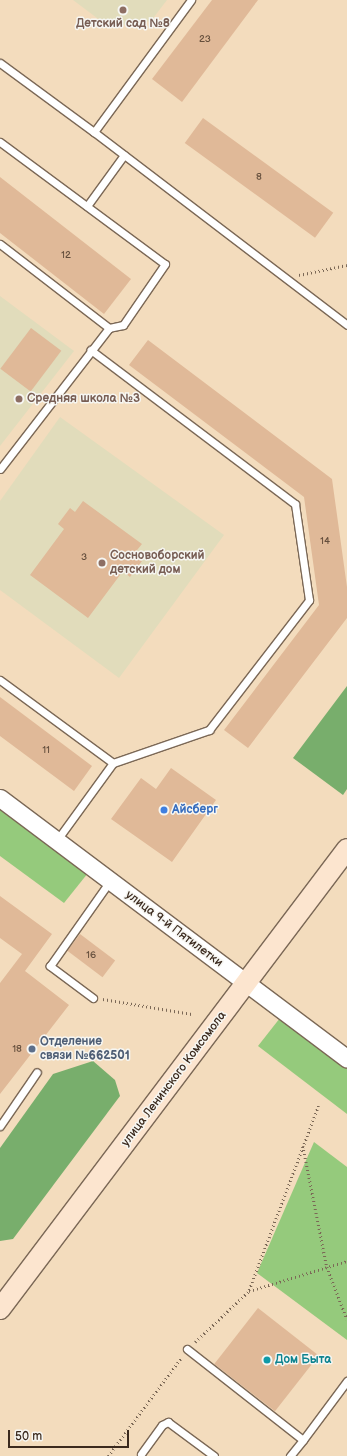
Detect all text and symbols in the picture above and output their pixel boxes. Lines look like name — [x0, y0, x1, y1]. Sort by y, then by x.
marker: Детский сад №8 — [118, 5, 128, 15]
place label: Детский сад №8 — [76, 17, 170, 31]
house number: 23 — [199, 34, 211, 46]
house number: 8 — [256, 172, 262, 184]
house number: 12 — [61, 250, 71, 262]
place label: Средняя школа №3 — [27, 392, 140, 406]
marker: Средняя школа №3 — [14, 394, 24, 404]
house number: 14 — [320, 536, 330, 548]
place label: Сосновоборский детский дом — [110, 549, 204, 577]
house number: 3 — [81, 552, 87, 564]
marker: Сосновоборский детский дом — [97, 558, 107, 568]
house number: 11 — [42, 745, 50, 757]
place label: Айсберг — [172, 803, 218, 817]
marker: Айсберг — [159, 805, 169, 815]
street label: улица 9-й Пятилетки — [123, 888, 225, 970]
house number: 16 — [86, 950, 96, 962]
street label: улица Ленинского Комсомола — [119, 1009, 229, 1149]
place label: Отделение связи №662501 — [40, 1035, 130, 1063]
house number: 18 — [12, 1044, 22, 1056]
marker: Отделение связи №662501 — [27, 1044, 37, 1054]
place label: Дом Быта — [275, 1353, 331, 1367]
marker: Дом Быта — [262, 1355, 272, 1365]
scale bar — [10, 1422, 131, 1448]
text: 50 m — [15, 1429, 42, 1444]

